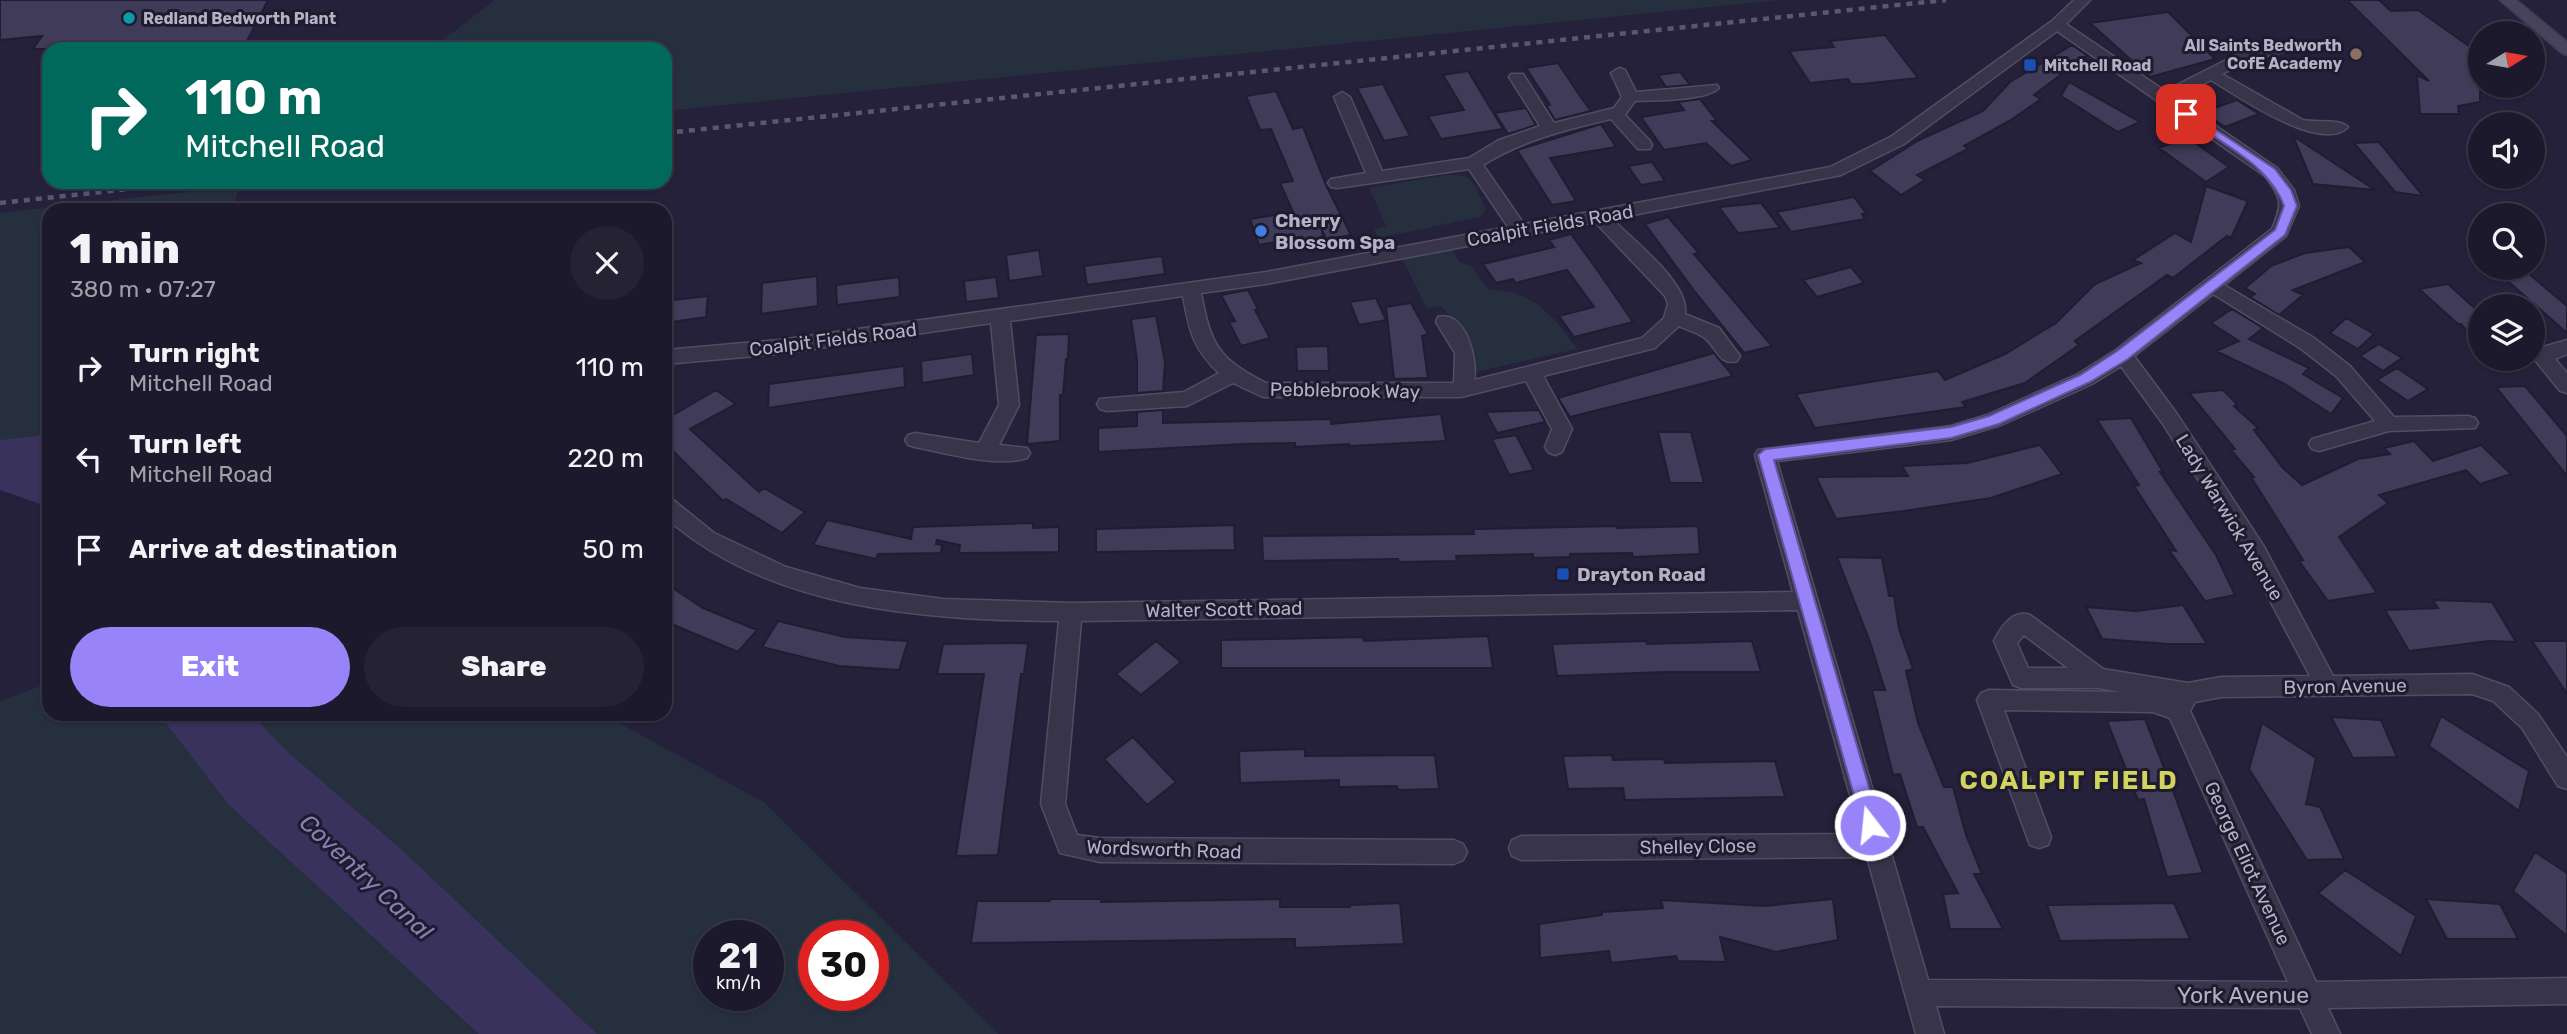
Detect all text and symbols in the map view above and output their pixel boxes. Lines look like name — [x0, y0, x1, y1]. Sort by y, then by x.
place label: Redland Bedworth Plant — [143, 9, 337, 28]
marker: Redland Bedworth Plant — [121, 10, 137, 26]
north arrow — [2468, 21, 2544, 98]
map controls — [2468, 21, 2545, 371]
place label: All Saints Bedworth CofE Academy — [2184, 36, 2342, 73]
marker: All Saints Bedworth CofE Academy — [2348, 46, 2364, 62]
place label: Mitchell Road — [2044, 56, 2151, 75]
marker: Mitchell Road — [2022, 57, 2038, 73]
text: 110 m — [185, 68, 322, 126]
icon: right — [70, 70, 161, 161]
pin — [2156, 84, 2216, 144]
icon: arrive — [2167, 95, 2205, 133]
button: sound — [2468, 112, 2545, 189]
text: Mitchell Road — [185, 127, 385, 165]
street label: Coalpit Fields Road — [1465, 200, 1635, 251]
button: search — [2468, 203, 2545, 280]
place label: Cherry Blossom Spa — [1275, 209, 1395, 254]
marker: Cherry Blossom Spa — [1253, 223, 1269, 239]
text: 1 min — [70, 224, 180, 274]
button: close — [570, 226, 644, 300]
text: 380 m · 07:27 — [70, 275, 216, 303]
button: layers — [2468, 294, 2545, 371]
street label: Coalpit Fields Road — [748, 318, 918, 361]
text: Turn right — [129, 338, 259, 369]
icon: right — [70, 349, 108, 387]
text: 110 m — [576, 352, 644, 383]
text: Mitchell Road — [129, 369, 273, 397]
street label: Pebblebrook Way — [1270, 378, 1420, 403]
text: Turn left — [129, 429, 241, 460]
street label: Lady Warwick Avenue — [2171, 430, 2288, 605]
icon: left — [70, 440, 108, 478]
text: 220 m — [567, 443, 644, 474]
text: Mitchell Road — [129, 460, 273, 488]
icon: arrive — [70, 531, 108, 569]
text: Arrive at destination — [129, 534, 397, 565]
text: 50 m — [583, 534, 644, 565]
place label: Drayton Road — [1577, 563, 1706, 586]
marker: Drayton Road — [1555, 566, 1571, 582]
street label: Walter Scott Road — [1145, 597, 1303, 622]
button: Exit — [70, 627, 350, 707]
button: Share — [364, 627, 644, 707]
street label: Byron Avenue — [2283, 674, 2407, 699]
district label: COALPIT FIELD — [1959, 765, 2179, 796]
street label: George Eliot Avenue — [2200, 778, 2296, 949]
position arrow — [1833, 788, 1907, 862]
water label: Coventry Canal — [294, 808, 439, 946]
street label: Shelley Close — [1639, 834, 1757, 859]
street label: Wordsworth Road — [1086, 835, 1242, 864]
speed limit sign: 30 — [798, 920, 889, 1011]
text: 21 — [718, 935, 759, 977]
text: km/h — [716, 972, 761, 994]
street label: York Avenue — [2177, 981, 2309, 1009]

